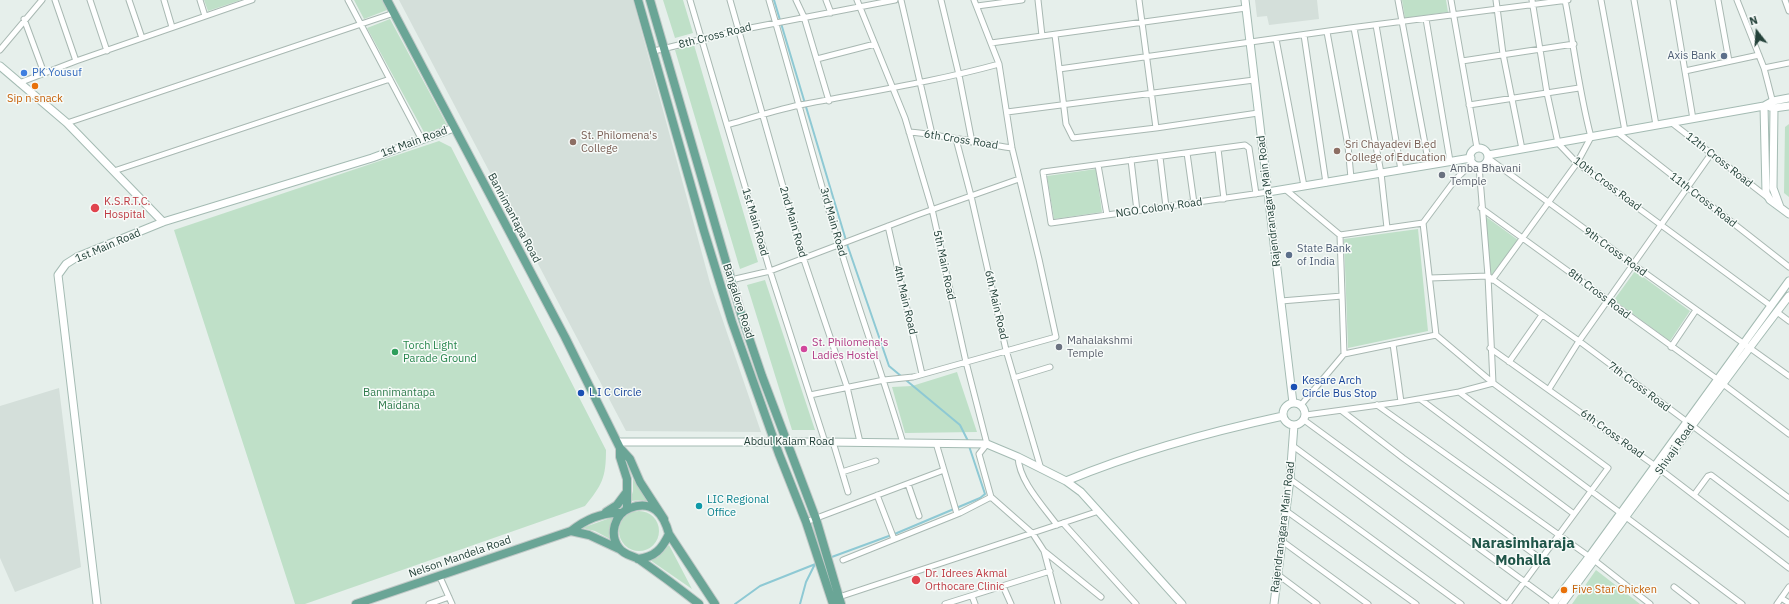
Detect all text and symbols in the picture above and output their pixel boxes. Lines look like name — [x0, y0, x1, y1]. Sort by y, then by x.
north arrow — [1737, 12, 1777, 52]
text: N — [1748, 13, 1759, 28]
street label: 8th Cross Road — [677, 21, 753, 51]
place label: Axis Bank — [1668, 49, 1716, 63]
marker: Axis Bank — [1719, 51, 1729, 61]
place label: PK Yousuf — [32, 66, 82, 80]
marker: PK Yousuf — [19, 68, 29, 78]
marker: Sip n snack — [30, 81, 40, 91]
place label: Sip n snack — [7, 92, 63, 106]
street label: 1st Main Road — [379, 124, 449, 160]
street label: 6th Cross Road — [923, 128, 999, 152]
place label: St. Philomena's College — [581, 129, 657, 155]
street label: 12th Cross Road — [1683, 130, 1755, 190]
street label: Rajendranagara Main Road — [1254, 135, 1284, 267]
marker: St. Philomena's College — [568, 137, 578, 147]
place label: Sri Chayadevi B.ed College of Education — [1345, 138, 1446, 164]
marker: Sri Chayadevi B.ed College of Education — [1332, 146, 1342, 156]
street label: 10th Cross Road — [1571, 154, 1643, 214]
place label: Amba Bhavani Temple — [1450, 162, 1521, 188]
marker: Amba Bhavani Temple — [1437, 170, 1447, 180]
street label: 11th Cross Road — [1667, 170, 1739, 230]
street label: Bannimantapa Road — [485, 171, 543, 265]
street label: 2nd Main Road — [777, 185, 809, 259]
street label: 3rd Main Road — [817, 186, 849, 258]
street label: 1st Main Road — [739, 187, 771, 257]
place label: K.S.R.T.C. Hospital — [104, 195, 151, 221]
street label: NGO Colony Road — [1115, 195, 1203, 221]
marker: K.S.R.T.C. Hospital — [89, 202, 101, 214]
street label: 9th Cross Road — [1581, 225, 1649, 279]
street label: 1st Main Road — [73, 226, 143, 266]
street label: 5th Main Road — [930, 229, 958, 301]
place label: State Bank of India — [1297, 242, 1351, 268]
marker: State Bank of India — [1284, 250, 1294, 260]
street label: Bangalore Road — [720, 262, 756, 340]
street label: 4th Main Road — [891, 264, 919, 336]
street label: 8th Cross Road — [1565, 266, 1633, 322]
street label: 6th Main Road — [982, 269, 1010, 341]
place label: Mahalakshmi Temple — [1067, 334, 1132, 360]
place label: St. Philomena's Ladies Hostel — [812, 336, 888, 362]
place label: Torch Light Parade Ground — [403, 339, 477, 365]
marker: Mahalakshmi Temple — [1054, 342, 1064, 352]
marker: St. Philomena's Ladies Hostel — [799, 344, 809, 354]
marker: Torch Light Parade Ground — [390, 347, 400, 357]
street label: 7th Cross Road — [1605, 359, 1673, 415]
place label: Kesare Arch Circle Bus Stop — [1302, 374, 1377, 400]
marker: Kesare Arch Circle Bus Stop — [1289, 382, 1299, 392]
park label: Bannimantapa Maidana — [363, 386, 435, 412]
place label: L I C Circle — [589, 386, 642, 400]
marker: L I C Circle — [576, 388, 586, 398]
street label: 6th Cross Road — [1578, 407, 1646, 461]
street label: Shivaji Road — [1652, 421, 1698, 477]
street label: Abdul Kalam Road — [744, 435, 834, 449]
street label: Rajendranagara Main Road — [1268, 461, 1298, 593]
place label: LIC Regional Office — [707, 493, 769, 519]
marker: LIC Regional Office — [694, 501, 704, 511]
street label: Nelson Mandela Road — [407, 533, 513, 581]
district label: Narasimharaja Mohalla — [1471, 535, 1575, 570]
place label: Dr. Idrees Akmal Orthocare Clinic — [925, 567, 1007, 593]
marker: Dr. Idrees Akmal Orthocare Clinic — [910, 574, 922, 586]
place label: Five Star Chicken — [1572, 583, 1657, 597]
marker: Five Star Chicken — [1559, 585, 1569, 595]

